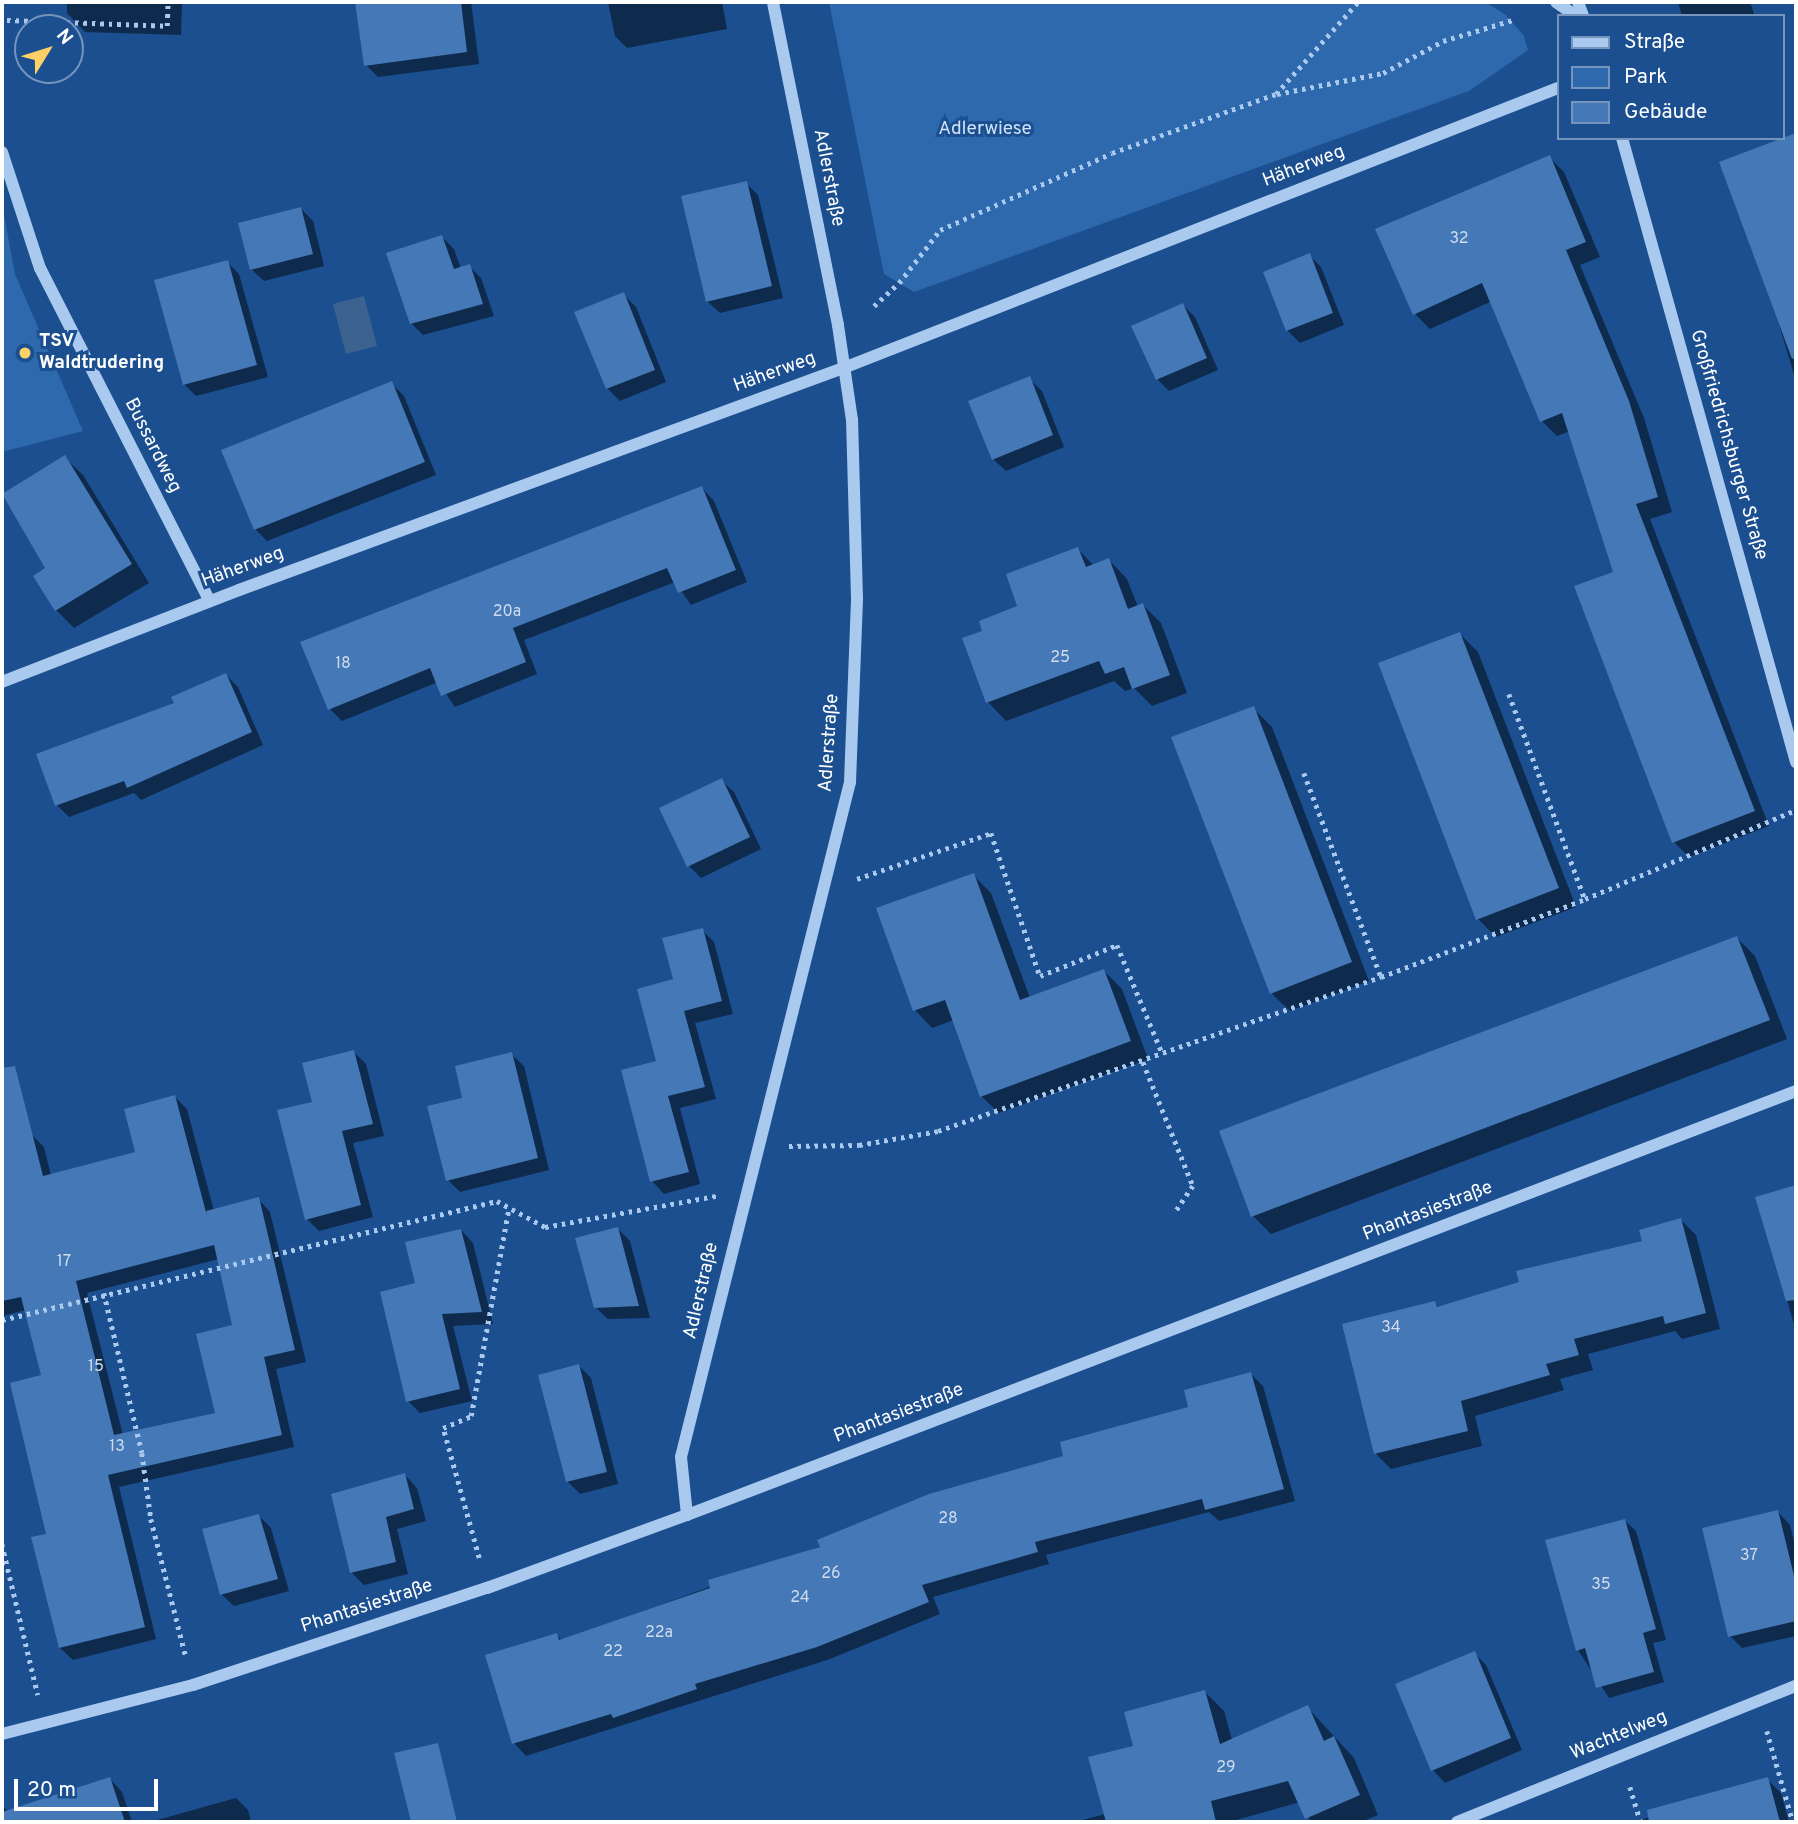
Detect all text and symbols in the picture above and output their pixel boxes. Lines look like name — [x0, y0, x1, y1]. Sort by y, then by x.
north arrow — [14, 14, 84, 84]
legend — [1556, 14, 1784, 140]
text: N — [50, 25, 78, 50]
text: Straße — [1624, 29, 1685, 56]
text: Park — [1624, 64, 1667, 91]
text: Gebäude — [1624, 99, 1707, 126]
park label: Adlerwiese — [938, 119, 1032, 141]
street label: Adlerstraße — [807, 127, 849, 229]
street label: Häherweg — [1260, 141, 1348, 193]
house number: 32 — [1449, 229, 1469, 249]
street label: Großfriedrichsburger Straße — [1684, 327, 1772, 563]
place label: TSV Waldtrudering — [39, 331, 164, 375]
marker: TSV Waldtrudering — [17, 345, 33, 361]
street label: Häherweg — [731, 348, 819, 398]
street label: Bussardweg — [118, 395, 186, 497]
street label: Häherweg — [199, 543, 287, 593]
house number: 20a — [493, 602, 521, 622]
house number: 25 — [1050, 648, 1070, 668]
house number: 18 — [335, 654, 351, 674]
street label: Adlerstraße — [815, 693, 845, 793]
street label: Phantasiestraße — [1360, 1177, 1496, 1247]
street label: Adlerstraße — [680, 1240, 724, 1342]
house number: 17 — [57, 1252, 71, 1272]
house number: 34 — [1381, 1318, 1401, 1338]
house number: 15 — [88, 1357, 104, 1377]
street label: Phantasiestraße — [831, 1379, 967, 1449]
house number: 13 — [109, 1437, 125, 1457]
house number: 28 — [938, 1509, 958, 1529]
house number: 37 — [1740, 1546, 1758, 1566]
house number: 26 — [821, 1564, 841, 1584]
street label: Phantasiestraße — [298, 1575, 436, 1639]
house number: 35 — [1591, 1575, 1611, 1595]
house number: 24 — [790, 1588, 810, 1608]
house number: 22a — [645, 1623, 673, 1643]
house number: 22 — [603, 1642, 623, 1662]
street label: Wachtelweg — [1567, 1706, 1671, 1766]
house number: 29 — [1216, 1758, 1236, 1778]
scale bar — [18, 1764, 161, 1808]
text: 20 m — [27, 1777, 76, 1804]

